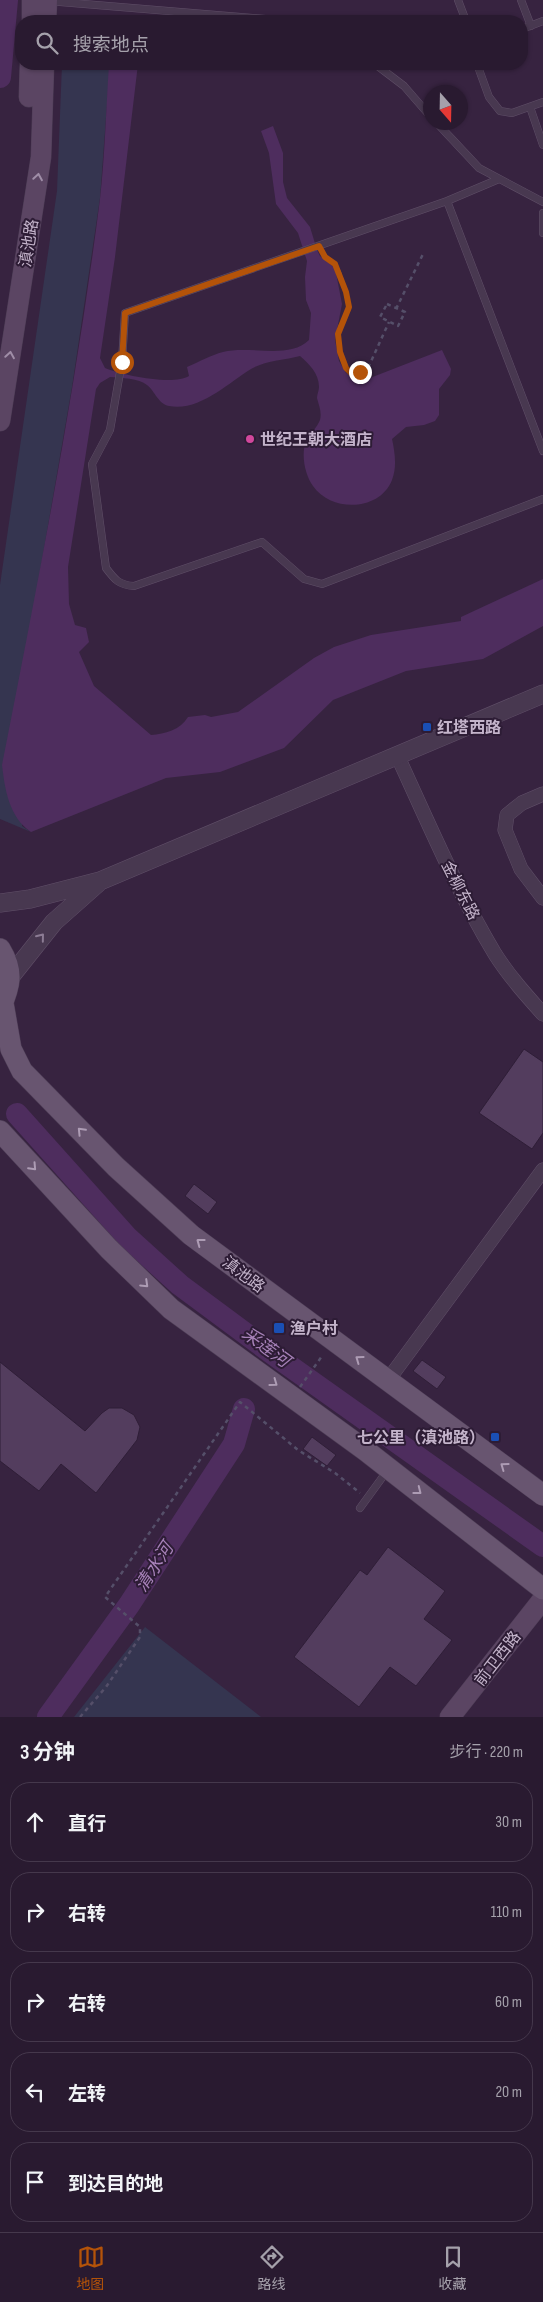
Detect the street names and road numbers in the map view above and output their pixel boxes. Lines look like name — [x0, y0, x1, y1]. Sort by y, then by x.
street label: 滇池路 — [16, 218, 43, 268]
street label: 金柳东路 — [437, 858, 483, 924]
street label: 滇池路 — [218, 1253, 268, 1297]
street label: 前卫西路 — [471, 1628, 525, 1690]

